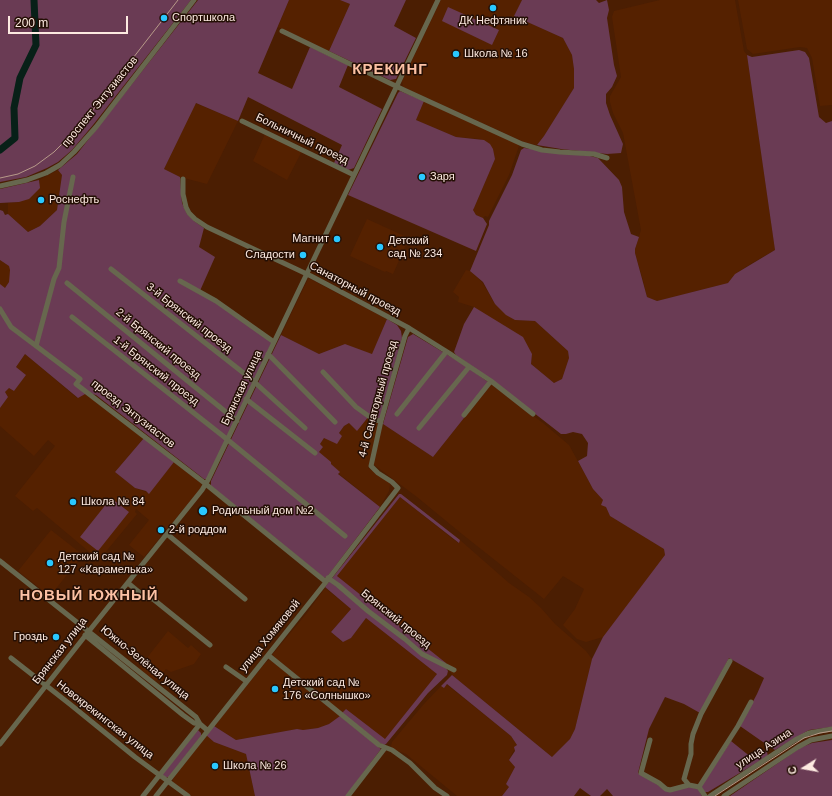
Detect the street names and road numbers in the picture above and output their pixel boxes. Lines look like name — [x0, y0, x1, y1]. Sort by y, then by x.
street label: проспект Энтузиастов — [59, 54, 141, 150]
street label: Больничный проезд — [253, 111, 351, 167]
street label: Санаторный проезд — [307, 259, 403, 319]
street label: 3-й Брянский проезд — [143, 280, 235, 356]
street label: 2-й Брянский проезд — [113, 306, 203, 382]
street label: 1-й Брянский проезд — [110, 333, 202, 409]
street label: 4-й Санаторный проезд — [356, 339, 400, 459]
street label: Брянская улица — [219, 348, 265, 428]
street label: проезд Энтузиастов — [88, 377, 178, 451]
street label: Брянский проезд — [358, 587, 434, 651]
street label: улица Хомяковой — [237, 597, 303, 675]
street label: Брянская улица — [30, 615, 90, 687]
street label: Южно-Зелёная улица — [98, 623, 192, 703]
street label: Новокрекингская улица — [54, 678, 156, 762]
street label: улица Азина — [734, 726, 794, 772]

